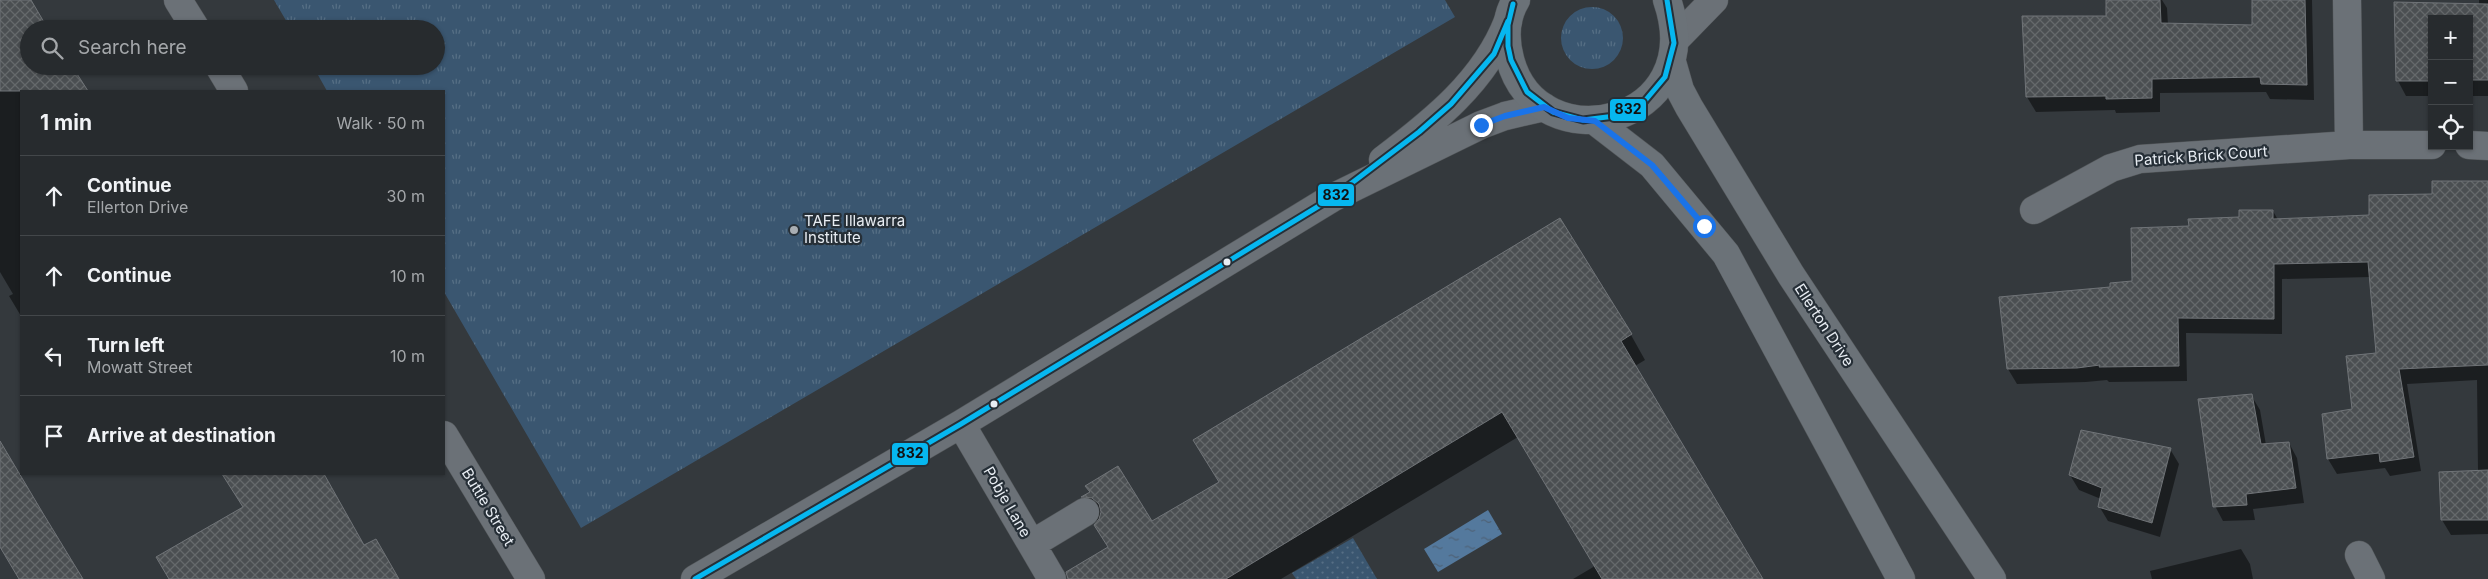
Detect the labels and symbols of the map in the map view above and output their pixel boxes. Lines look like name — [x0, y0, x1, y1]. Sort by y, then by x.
line badge: 832 — [1609, 98, 1647, 122]
text: 832 — [1615, 100, 1642, 117]
route end — [1470, 114, 1493, 137]
street label: Patrick Brick Court — [2134, 141, 2268, 170]
line badge: 832 — [1317, 183, 1355, 207]
text: 832 — [1323, 186, 1350, 203]
place label: TAFE Illawarra Institute — [804, 211, 905, 247]
route start — [1693, 215, 1716, 238]
marker: TAFE Illawarra Institute — [788, 224, 800, 236]
unlabelled marker — [1222, 257, 1232, 267]
street label: Ellerton Drive — [1791, 280, 1858, 370]
unlabelled marker — [989, 399, 999, 409]
line badge: 832 — [891, 442, 929, 466]
text: 832 — [897, 444, 924, 461]
street label: Pobje Lane — [980, 463, 1035, 541]
street label: Buttle Street — [458, 465, 519, 549]

